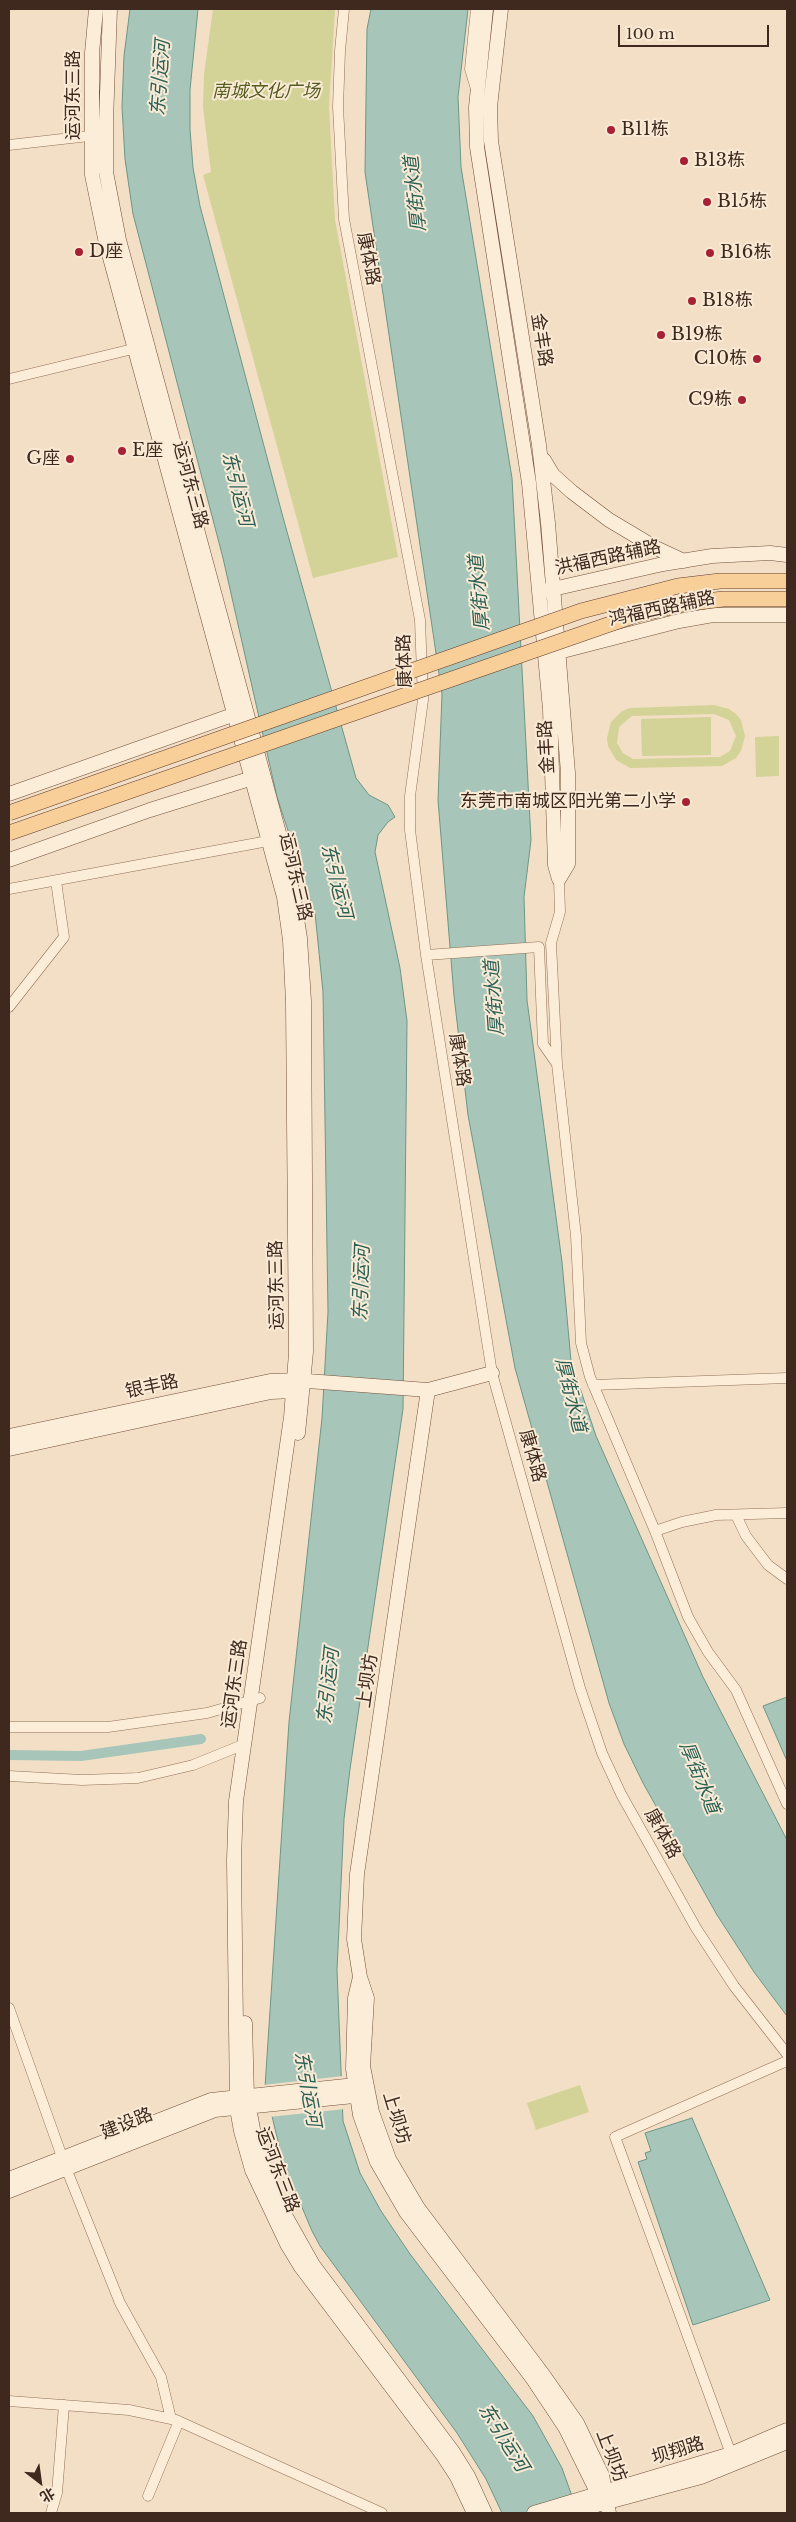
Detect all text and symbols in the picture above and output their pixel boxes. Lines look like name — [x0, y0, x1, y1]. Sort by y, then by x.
scale bar — [621, 15, 772, 47]
text: 100 m — [626, 24, 675, 43]
water label: 东引运河 — [147, 39, 175, 117]
street label: 运河东三路 — [63, 50, 85, 140]
park label: 南城文化广场 — [212, 81, 320, 103]
place label: B11栋 — [621, 119, 669, 141]
marker: B11栋 — [605, 124, 617, 136]
place label: B13栋 — [694, 150, 745, 172]
water label: 厚街水道 — [401, 155, 431, 233]
marker: B13栋 — [678, 155, 690, 167]
place label: B15栋 — [717, 191, 767, 213]
marker: B15栋 — [701, 196, 713, 208]
street label: 康体路 — [352, 230, 384, 288]
place label: D座 — [89, 241, 123, 263]
place label: B16栋 — [720, 242, 771, 264]
marker: D座 — [73, 246, 85, 258]
marker: B16栋 — [704, 247, 716, 259]
place label: B18栋 — [702, 290, 753, 312]
marker: B18栋 — [686, 295, 698, 307]
street label: 金丰路 — [526, 312, 556, 368]
place label: B19栋 — [671, 324, 722, 346]
marker: B19栋 — [655, 329, 667, 341]
place label: C10栋 — [694, 348, 747, 370]
marker: C10栋 — [751, 353, 763, 365]
place label: C9栋 — [688, 389, 732, 411]
marker: C9栋 — [736, 394, 748, 406]
street label: 运河东三路 — [168, 439, 212, 531]
place label: E座 — [132, 440, 163, 462]
marker: E座 — [116, 445, 128, 457]
place label: G座 — [26, 448, 60, 470]
water label: 东引运河 — [217, 449, 257, 529]
marker: G座 — [64, 453, 76, 465]
street label: 洪福西路辅路 — [553, 536, 663, 580]
water label: 厚街水道 — [465, 554, 495, 632]
street label: 鸿福西路辅路 — [607, 587, 717, 631]
street label: 康体路 — [393, 634, 417, 688]
street label: 金丰路 — [535, 719, 559, 775]
place label: 东莞市南城区阳光第二小学 — [460, 791, 676, 813]
marker: 东莞市南城区阳光第二小学 — [680, 796, 692, 808]
street label: 运河东三路 — [274, 831, 316, 923]
water label: 东引运河 — [316, 841, 356, 921]
water label: 厚街水道 — [481, 959, 509, 1037]
street label: 康体路 — [444, 1032, 474, 1088]
street label: 运河东三路 — [265, 1240, 289, 1330]
water label: 东引运河 — [349, 1245, 375, 1321]
water label: 厚街水道 — [550, 1355, 590, 1435]
street label: 银丰路 — [123, 1371, 181, 1403]
street label: 康体路 — [514, 1427, 550, 1485]
street label: 运河东三路 — [218, 1638, 252, 1730]
water label: 东引运河 — [314, 1647, 344, 1725]
street label: 上坝坊 — [354, 1653, 382, 1709]
water label: 厚街水道 — [674, 1738, 724, 1818]
street label: 康体路 — [639, 1805, 685, 1863]
water label: 东引运河 — [289, 2050, 325, 2128]
street label: 上坝坊 — [378, 2089, 414, 2147]
street label: 建设路 — [98, 2104, 156, 2144]
street label: 运河东三路 — [251, 2124, 303, 2216]
water label: 东引运河 — [473, 2400, 533, 2476]
street label: 上坝坊 — [591, 2427, 631, 2485]
street label: 坝翔路 — [649, 2433, 707, 2469]
north arrow — [15, 2457, 65, 2507]
text: 北 — [37, 2484, 58, 2506]

